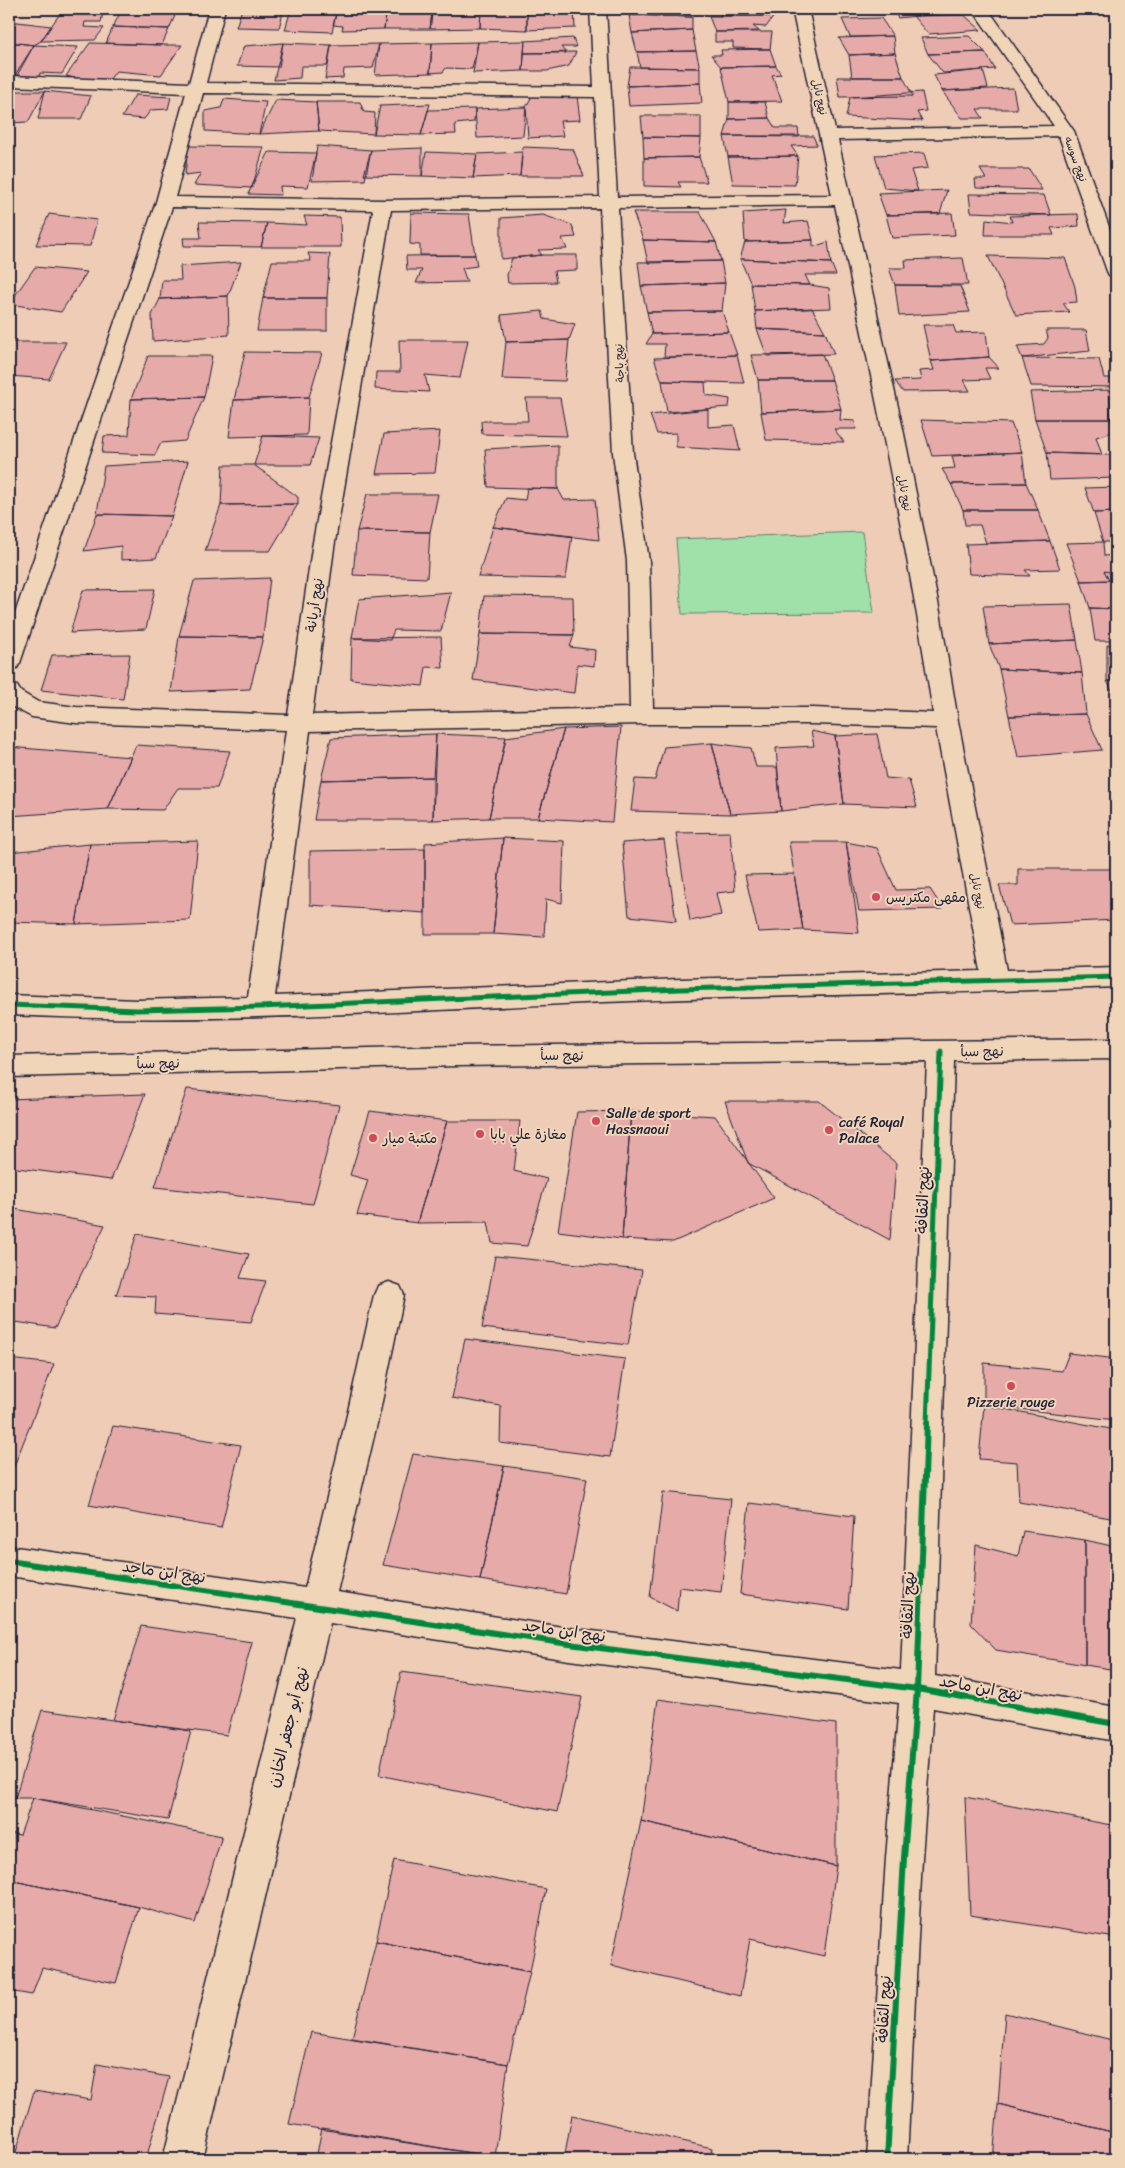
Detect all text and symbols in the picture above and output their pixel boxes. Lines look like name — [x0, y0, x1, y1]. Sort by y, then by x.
street label: نهج نابل — [806, 77, 833, 117]
street label: نهج سوسه — [1059, 134, 1093, 185]
street label: نهج باجة — [609, 343, 630, 383]
street label: نهج نابل — [892, 473, 917, 513]
street label: نهج أريانة — [298, 576, 331, 634]
street label: نهج نابل — [965, 871, 990, 911]
place label: مقهى مكتريس — [886, 885, 966, 910]
marker: مقهى مكتريس — [870, 891, 882, 903]
street label: نهج سبأ — [960, 1039, 1004, 1064]
street label: نهج سبأ — [540, 1043, 584, 1068]
street label: نهج سبأ — [136, 1051, 180, 1076]
place label: Salle de sport Hassnaoui — [606, 1101, 691, 1142]
place label: café Royal Palace — [839, 1110, 905, 1151]
marker: Salle de sport Hassnaoui — [590, 1115, 602, 1127]
place label: مغازة علي بابا — [490, 1122, 567, 1147]
marker: café Royal Palace — [823, 1124, 835, 1136]
place label: مكتبة ميار — [382, 1126, 437, 1151]
marker: مغازة علي بابا — [474, 1128, 486, 1140]
marker: مكتبة ميار — [367, 1132, 379, 1144]
street label: نهج الثقافة — [907, 1166, 938, 1234]
marker: Pizzerie rouge — [1005, 1380, 1017, 1392]
place label: Pizzerie rouge — [967, 1390, 1055, 1415]
street label: نهج ابن ماجد — [120, 1551, 208, 1592]
street label: نهج الثقافة — [892, 1571, 923, 1639]
street label: نهج ابن ماجد — [520, 1610, 608, 1651]
street label: نهج أبو جعفر الخازن — [258, 1664, 317, 1791]
street label: نهج ابن ماجد — [937, 1666, 1025, 1709]
street label: نهج الثقافة — [867, 1975, 900, 2044]

